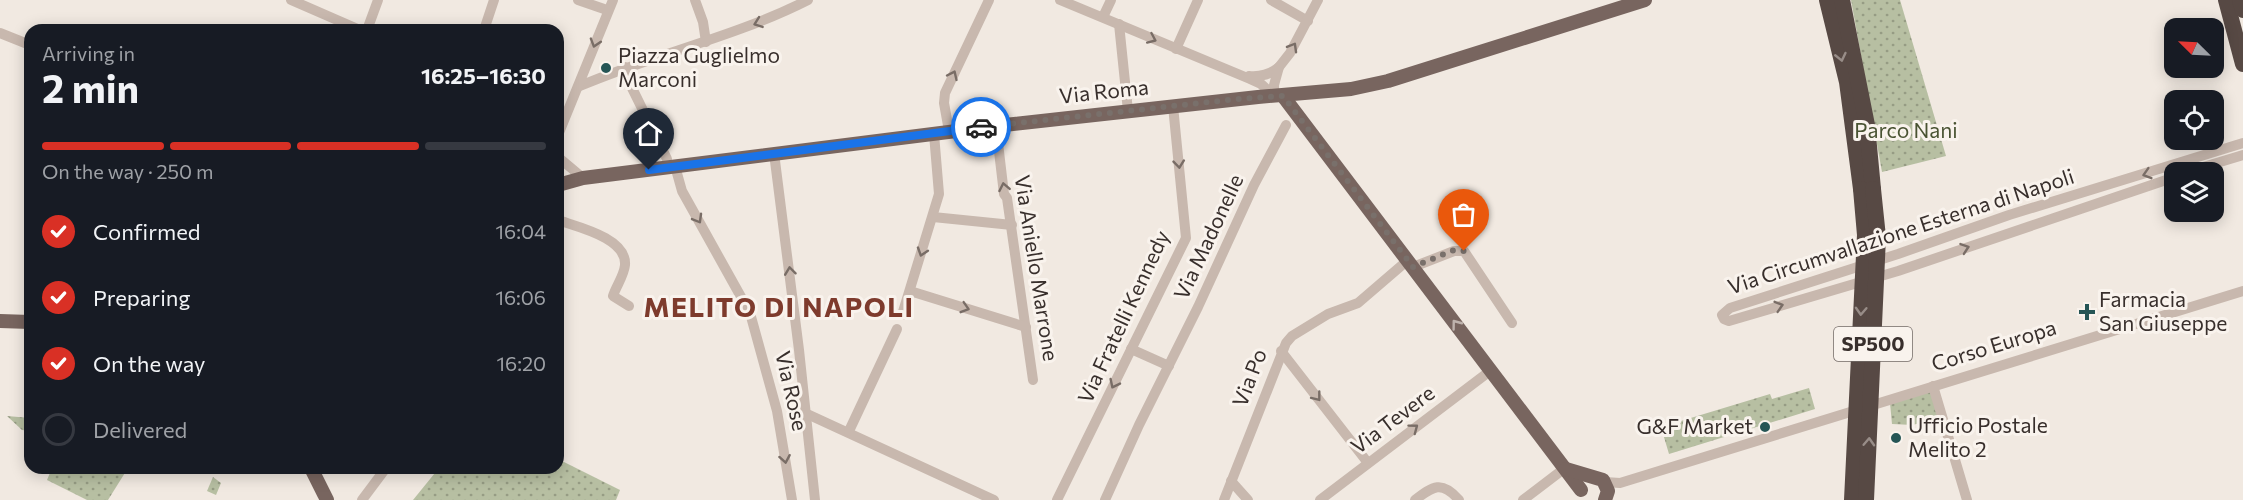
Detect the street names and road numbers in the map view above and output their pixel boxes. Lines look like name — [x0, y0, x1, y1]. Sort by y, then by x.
street label: Via Roma — [1058, 73, 1150, 108]
street label: Via Circumvallazione Esterna di Napoli — [1724, 163, 2077, 298]
street label: Via Madonelle — [1168, 170, 1248, 303]
street label: Via Aniello Marrone — [1010, 173, 1065, 363]
street label: Via Fratelli Kennedy — [1072, 226, 1174, 407]
street label: Corso Europa — [1928, 314, 2059, 375]
road number: SP500 — [1834, 327, 1912, 361]
street label: Via Po — [1226, 345, 1271, 410]
street label: Via Rose — [771, 348, 814, 433]
street label: Via Tevere — [1345, 379, 1439, 458]

